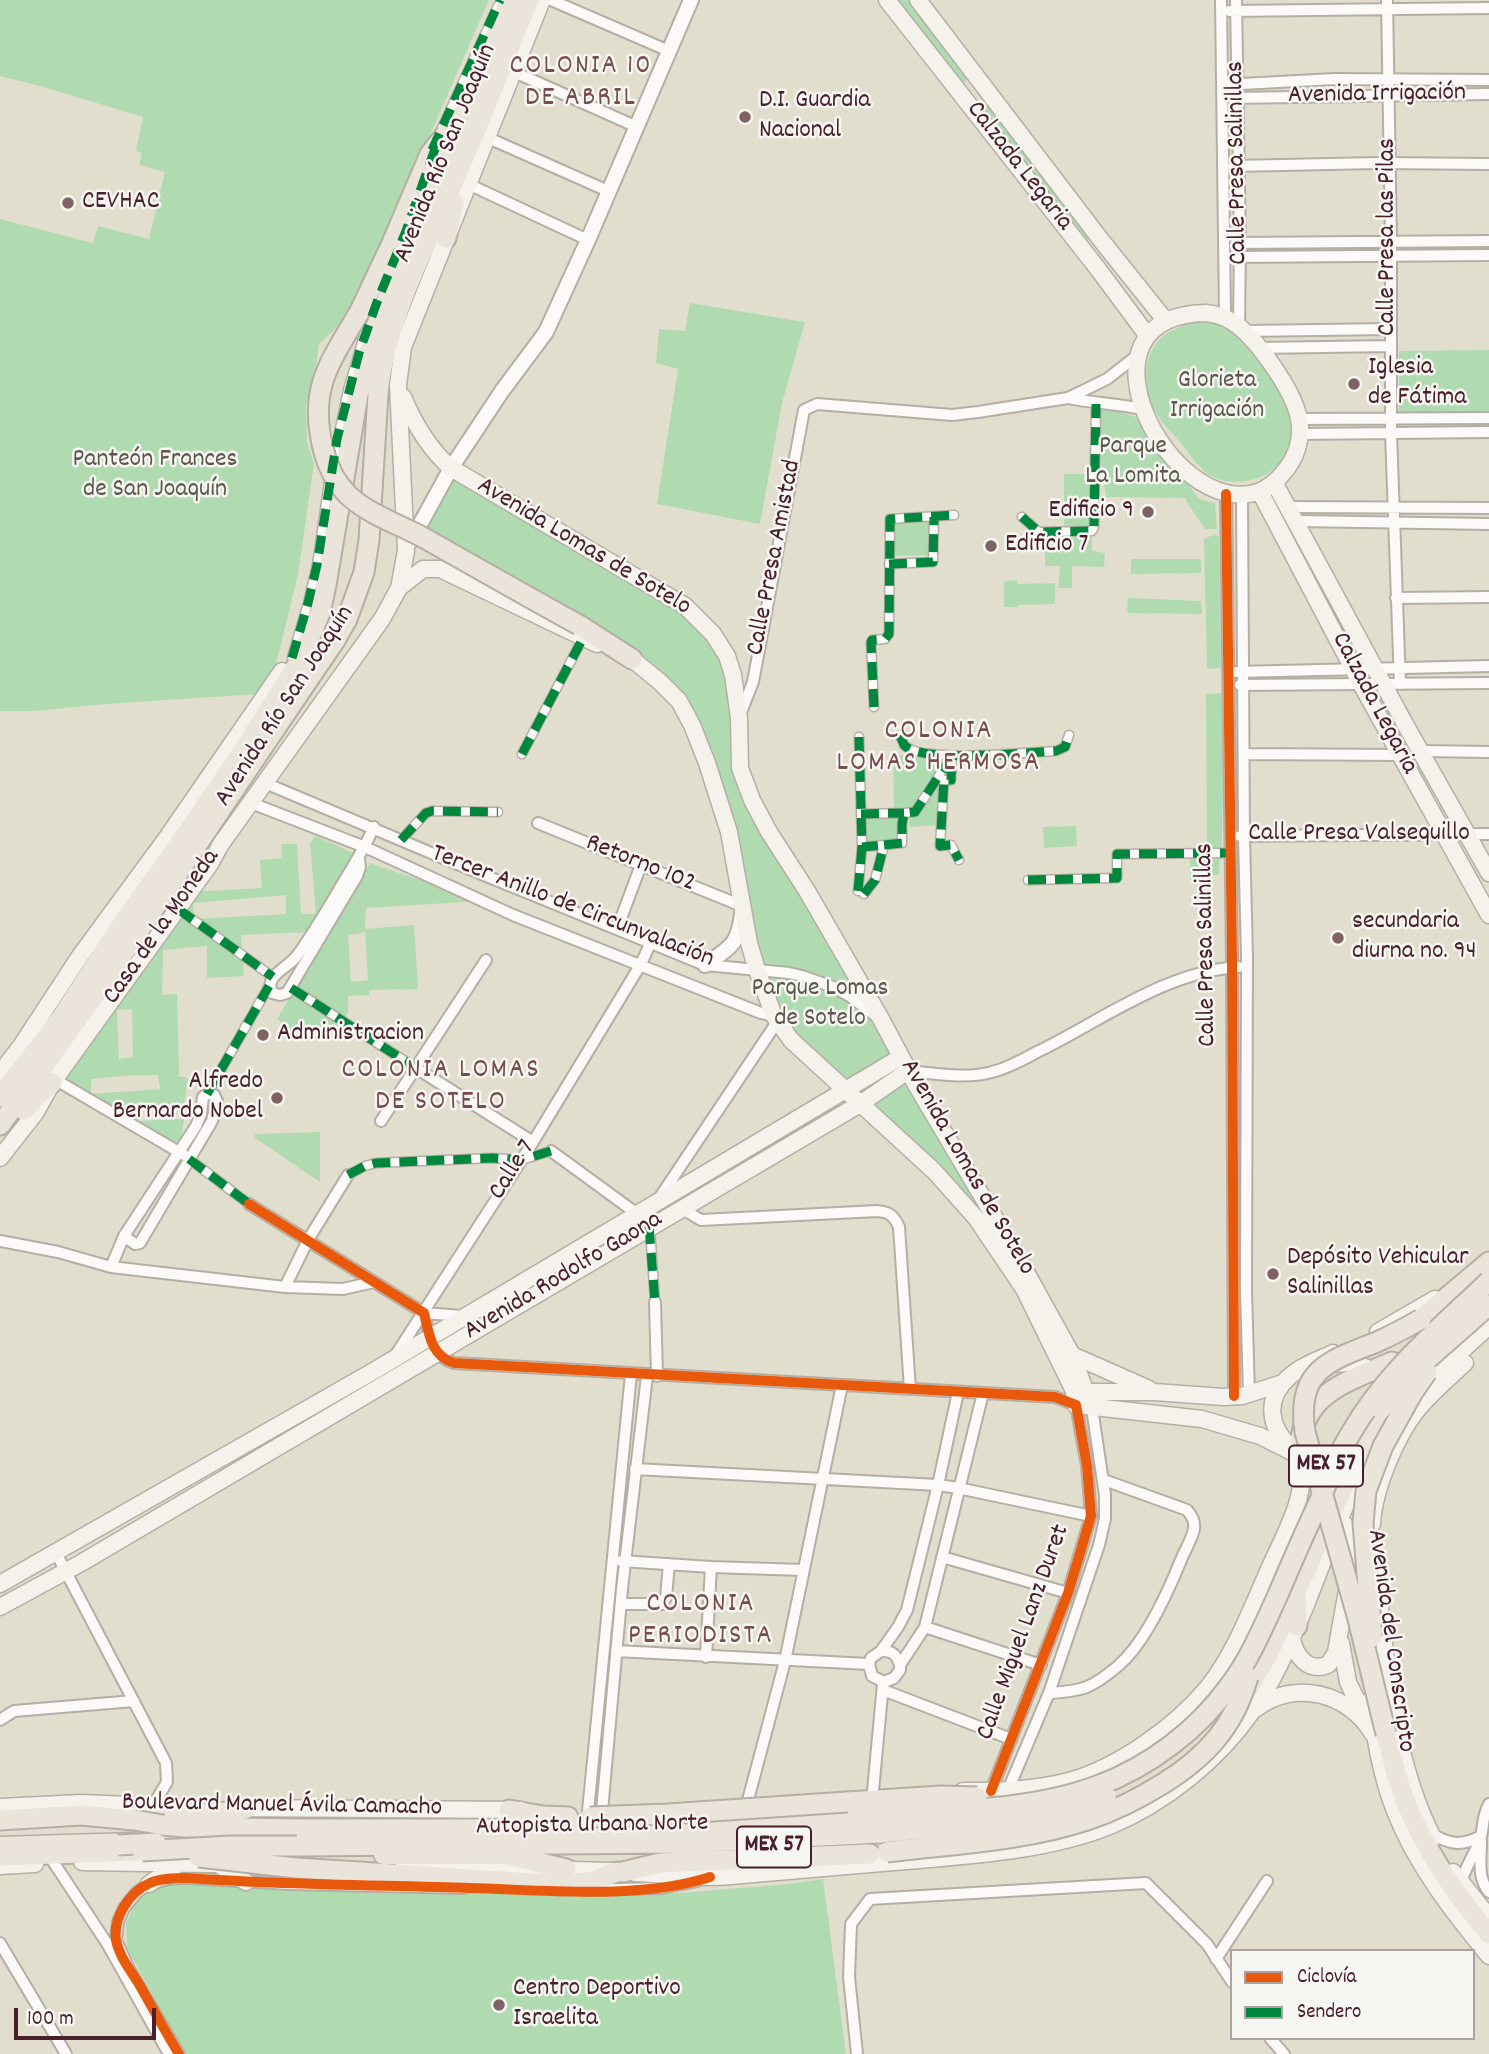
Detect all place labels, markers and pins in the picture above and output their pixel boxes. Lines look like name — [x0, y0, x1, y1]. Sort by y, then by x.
place label: D.I. Guardia Nacional — [759, 86, 870, 148]
marker: D.I. Guardia Nacional — [737, 109, 753, 125]
place label: CEVHAC — [82, 187, 160, 219]
marker: CEVHAC — [60, 195, 76, 211]
place label: Iglesia de Fátima — [1368, 353, 1467, 414]
marker: Iglesia de Fátima — [1346, 376, 1362, 392]
place label: Edificio 9 — [1049, 496, 1134, 528]
marker: Edificio 9 — [1140, 504, 1156, 520]
place label: Edificio 7 — [1005, 530, 1088, 562]
marker: Edificio 7 — [983, 538, 999, 554]
place label: secundaria diurna no. 94 — [1352, 907, 1477, 968]
marker: secundaria diurna no. 94 — [1330, 930, 1346, 946]
place label: Administracion — [277, 1019, 424, 1051]
marker: Administracion — [255, 1027, 271, 1043]
place label: Alfredo Bernardo Nobel — [113, 1067, 263, 1128]
marker: Alfredo Bernardo Nobel — [269, 1090, 285, 1106]
place label: Depósito Vehicular Salinillas — [1287, 1243, 1469, 1304]
marker: Depósito Vehicular Salinillas — [1265, 1266, 1281, 1282]
place label: Centro Deportivo Israelita — [513, 1974, 681, 2036]
marker: Centro Deportivo Israelita — [491, 1997, 507, 2013]

